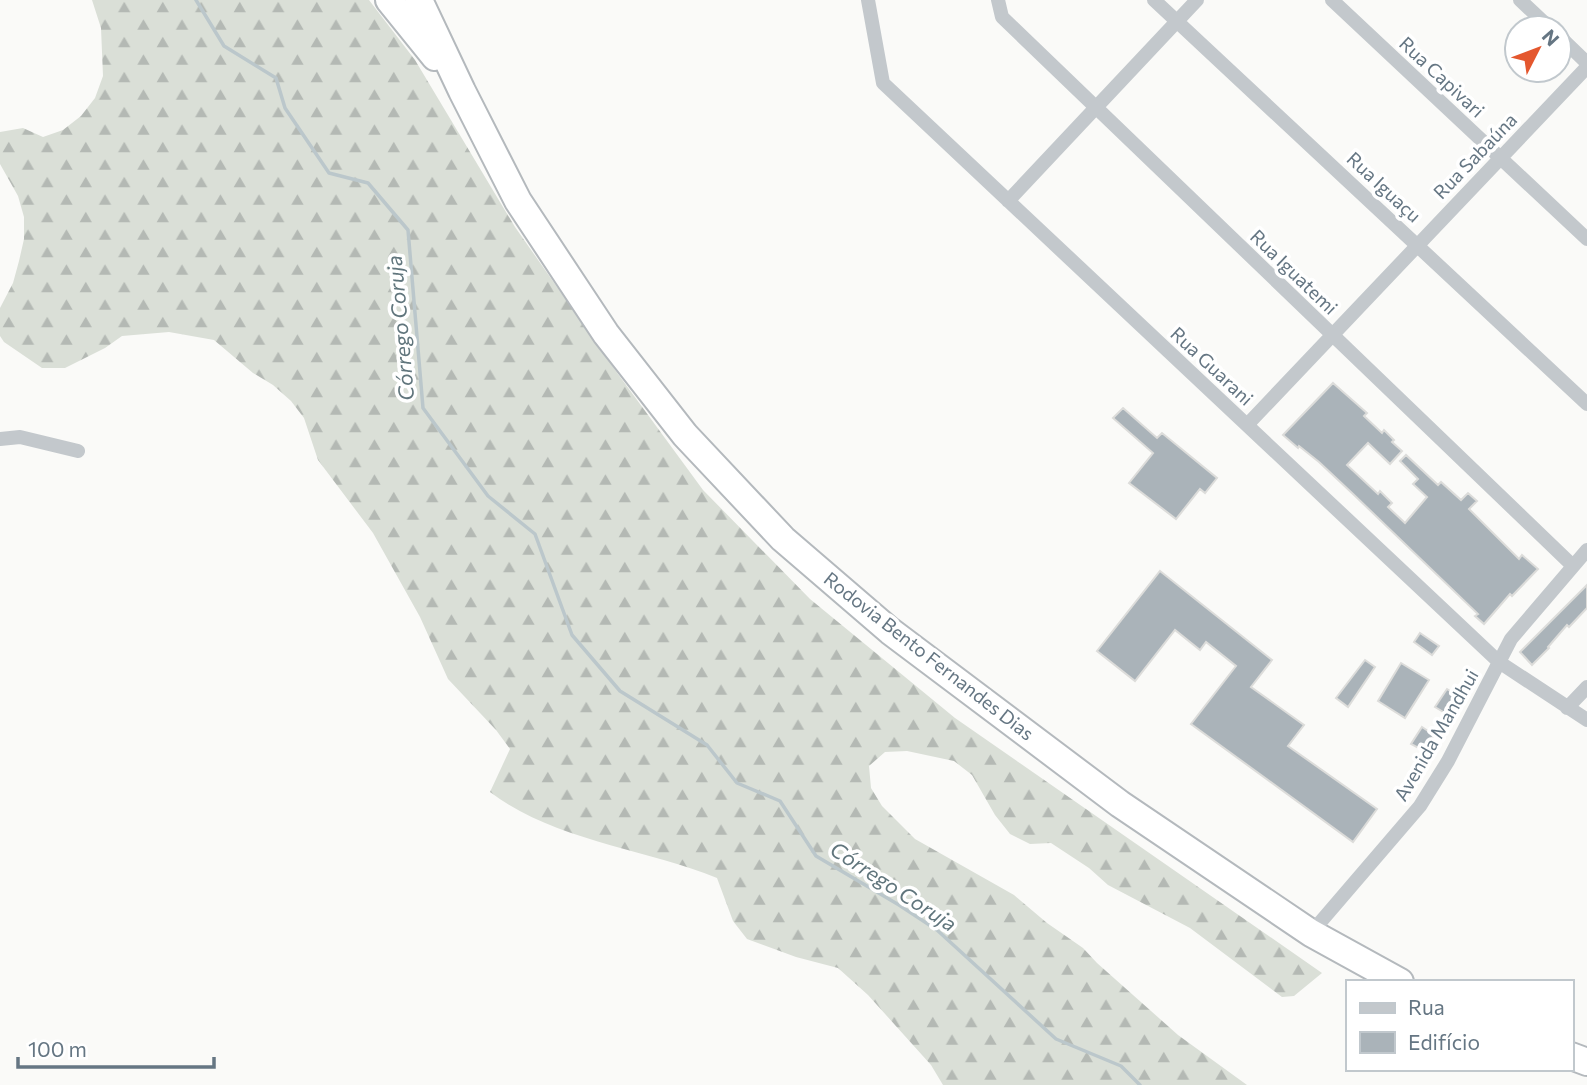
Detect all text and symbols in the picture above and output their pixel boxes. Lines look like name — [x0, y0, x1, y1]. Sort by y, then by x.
north arrow — [1503, 14, 1573, 84]
text: N — [1538, 24, 1564, 50]
street label: Rua Capivari — [1395, 31, 1490, 122]
street label: Rua Sabaúna — [1428, 108, 1521, 203]
street label: Rua Iguaçu — [1342, 147, 1426, 227]
street label: Rua Iguatemi — [1246, 224, 1343, 319]
water label: Córrego Coruja — [381, 255, 418, 402]
street label: Rua Guarani — [1166, 322, 1258, 410]
street label: Rodovia Bento Fernandes Dias — [820, 567, 1039, 745]
street label: Avenida Mandhui — [1389, 665, 1483, 805]
water label: Córrego Coruja — [826, 836, 962, 936]
legend — [1346, 980, 1573, 1071]
text: Rua — [1408, 994, 1445, 1019]
scale bar — [18, 1026, 214, 1070]
text: Edifício — [1408, 1029, 1480, 1054]
text: 100 m — [28, 1036, 87, 1061]

